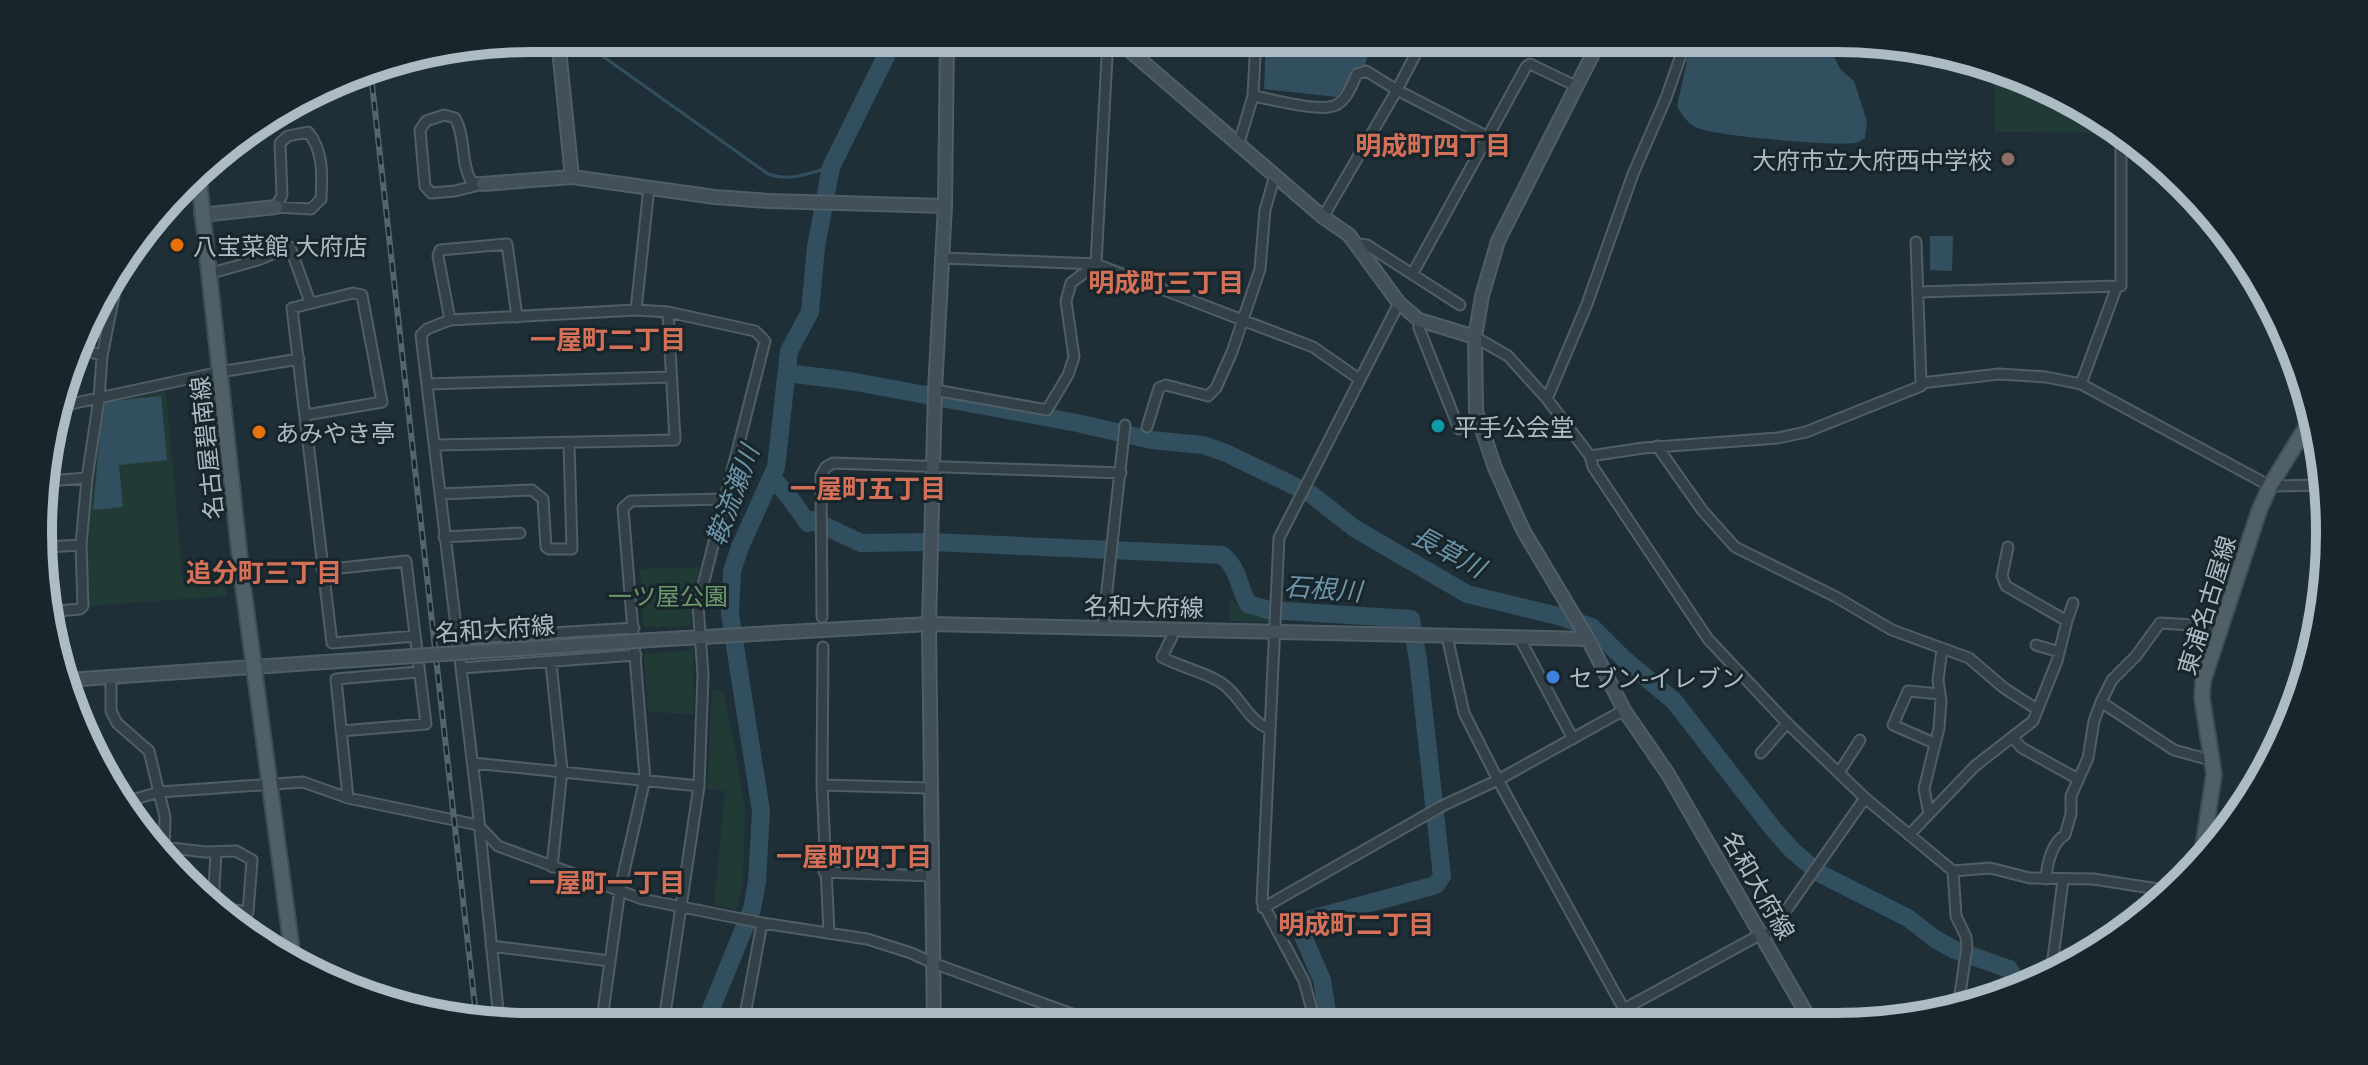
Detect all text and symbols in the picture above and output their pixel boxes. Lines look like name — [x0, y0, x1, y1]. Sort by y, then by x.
district label: 明成町四丁目 — [1355, 127, 1511, 163]
place label: 大府市立大府西中学校 — [1752, 143, 1992, 176]
marker: 大府市立大府西中学校 — [1999, 150, 2017, 168]
place label: 八宝菜館 大府店 — [193, 229, 367, 262]
marker: 八宝菜館 大府店 — [168, 236, 186, 254]
district label: 明成町三丁目 — [1088, 264, 1244, 300]
district label: 一屋町二丁目 — [530, 321, 686, 357]
street label: 名古屋碧南線 — [182, 375, 230, 521]
place label: 平手公会堂 — [1454, 410, 1574, 443]
place label: あみやき亭 — [275, 416, 395, 449]
marker: 平手公会堂 — [1429, 417, 1447, 435]
marker: あみやき亭 — [250, 423, 268, 441]
water label: 鞍流瀬川 — [697, 437, 768, 550]
district label: 一屋町五丁目 — [790, 470, 946, 506]
water label: 長草川 — [1406, 517, 1495, 587]
street label: 東浦名古屋線 — [2169, 531, 2243, 679]
district label: 追分町三丁目 — [186, 554, 342, 590]
water label: 石根川 — [1283, 567, 1366, 609]
park label: 一ツ屋公園 — [608, 579, 728, 612]
street label: 名和大府線 — [1084, 588, 1204, 624]
street label: 名和大府線 — [434, 607, 556, 649]
place label: セブン-イレブン — [1569, 661, 1745, 694]
marker: セブン-イレブン — [1544, 668, 1562, 686]
street label: 名和大府線 — [1715, 825, 1803, 945]
district label: 一屋町四丁目 — [776, 838, 932, 874]
district label: 一屋町一丁目 — [529, 864, 685, 900]
district label: 明成町二丁目 — [1278, 906, 1434, 942]

